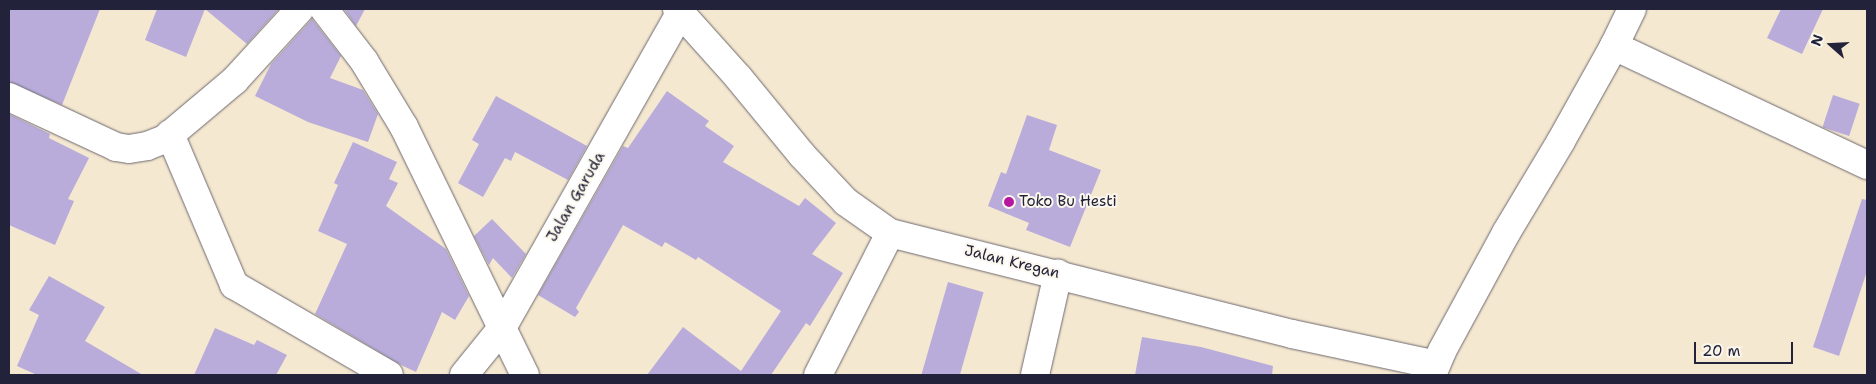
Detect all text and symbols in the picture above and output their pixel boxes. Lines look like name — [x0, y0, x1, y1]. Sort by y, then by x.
north arrow — [1806, 20, 1856, 70]
text: N — [1807, 32, 1827, 48]
street label: Jalan Garuda — [543, 149, 609, 245]
place label: Toko Bu Hesti — [1019, 193, 1117, 211]
marker: Toko Bu Hesti — [1003, 196, 1015, 208]
street label: Jalan Kregan — [963, 241, 1061, 283]
scale bar — [1696, 332, 1795, 364]
text: 20 m — [1702, 341, 1741, 361]

